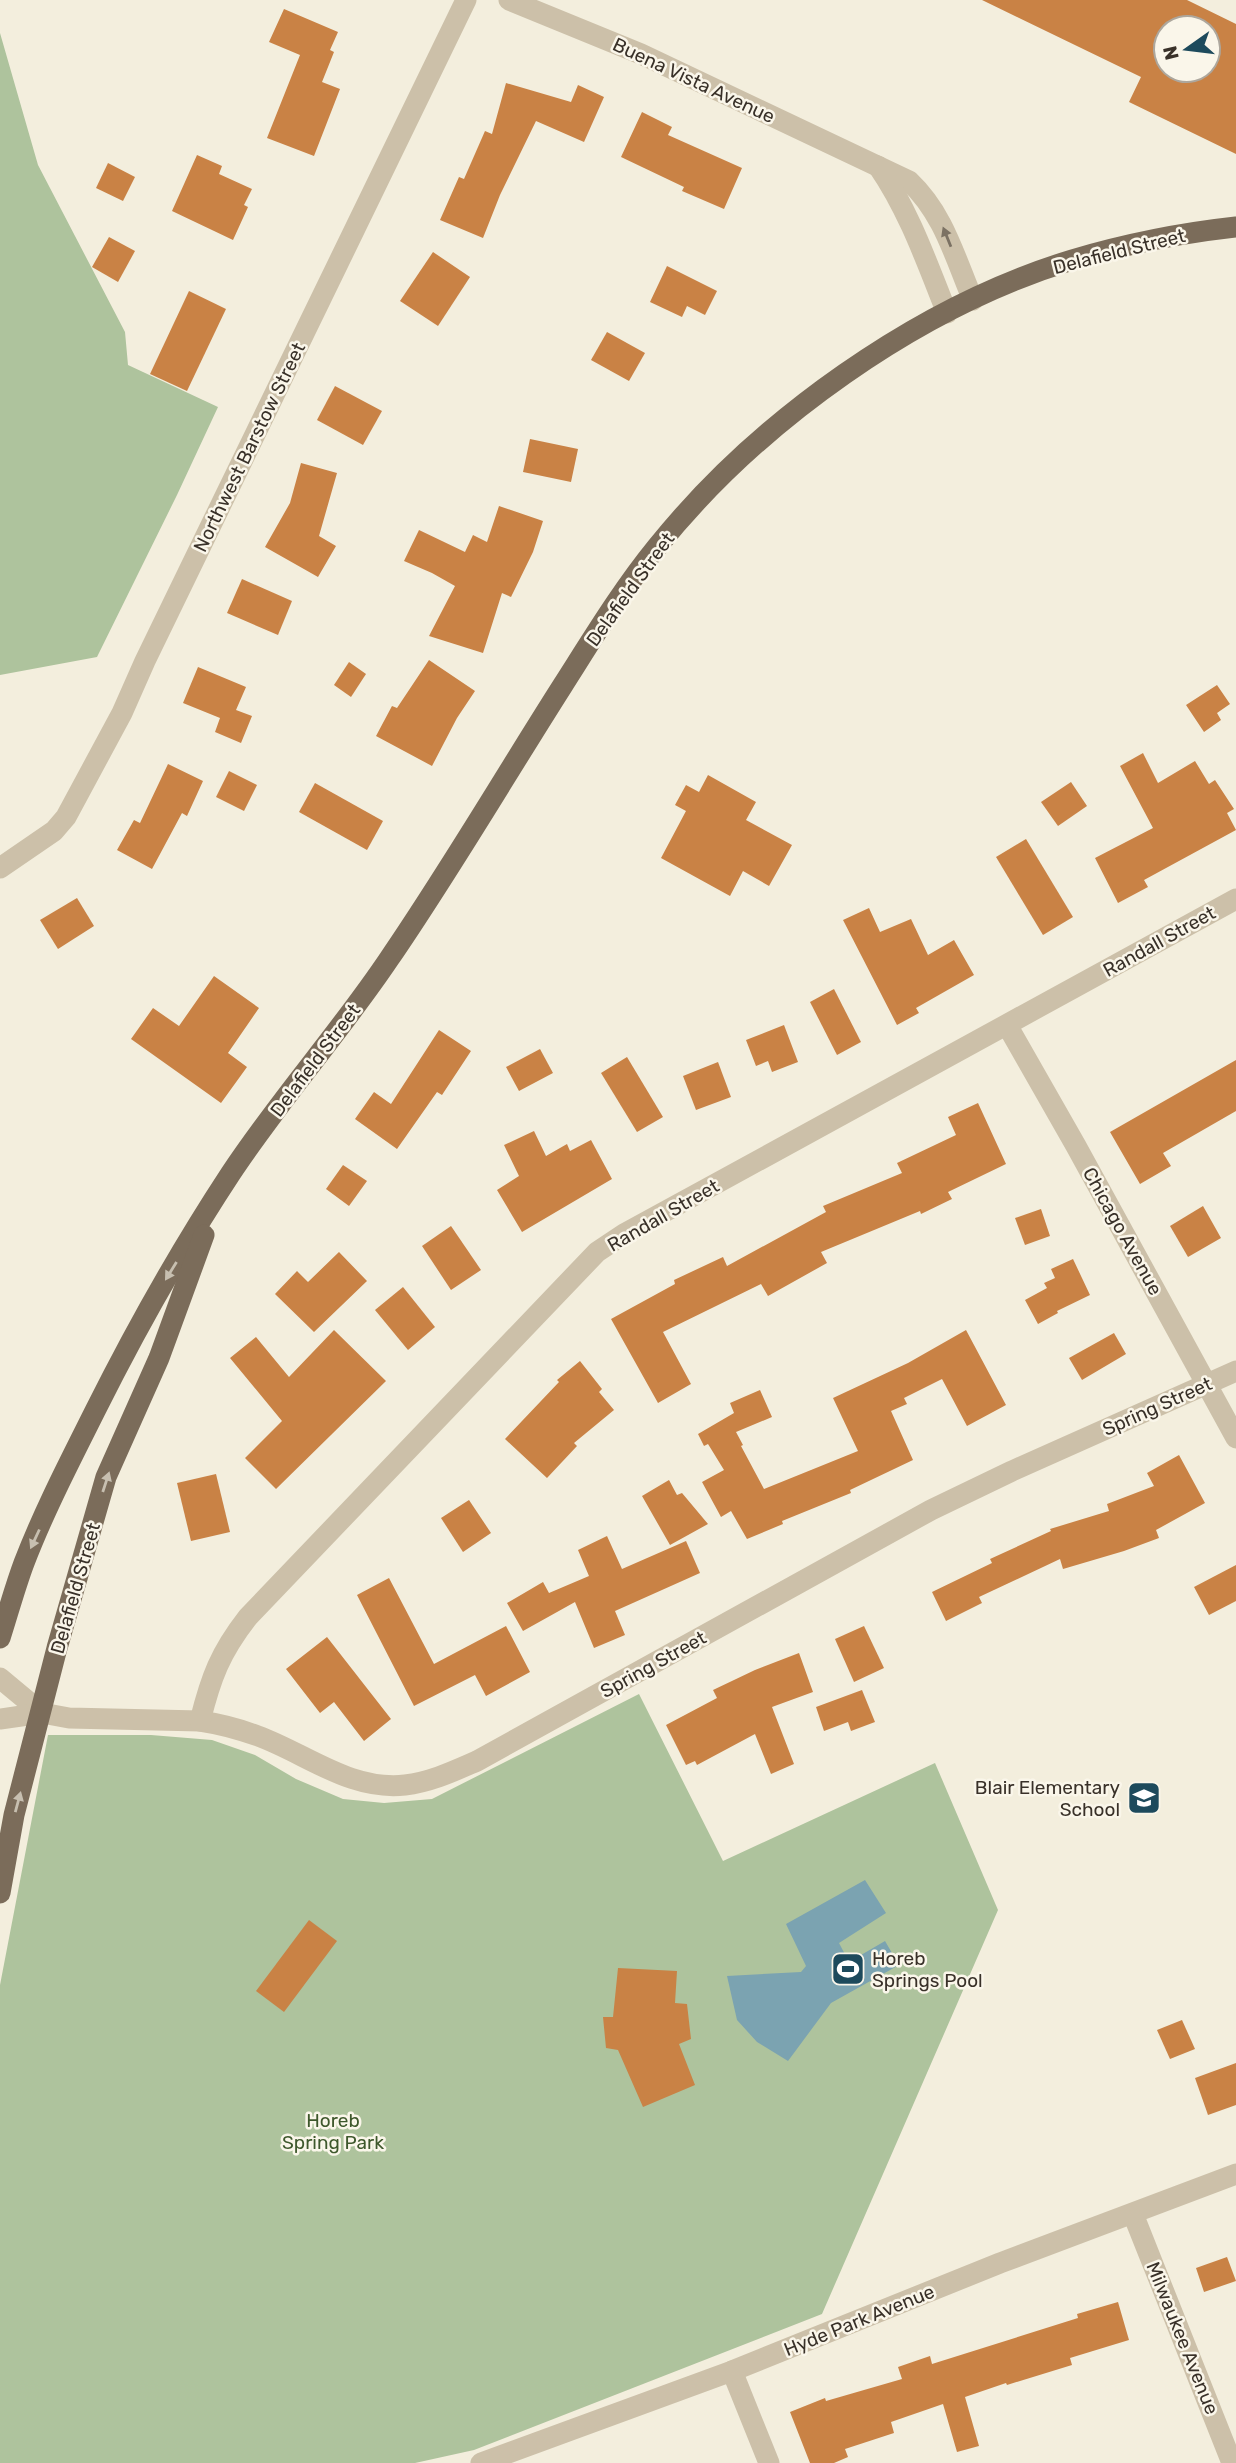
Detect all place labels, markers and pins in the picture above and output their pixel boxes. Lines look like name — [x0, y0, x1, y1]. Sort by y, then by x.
place label: Blair Elementary School — [975, 1776, 1120, 1821]
school or university icon: Blair Elementary School — [1125, 1779, 1163, 1817]
place label: Horeb Springs Pool — [872, 1947, 983, 1992]
sports icon: Horeb Springs Pool — [829, 1950, 867, 1988]

